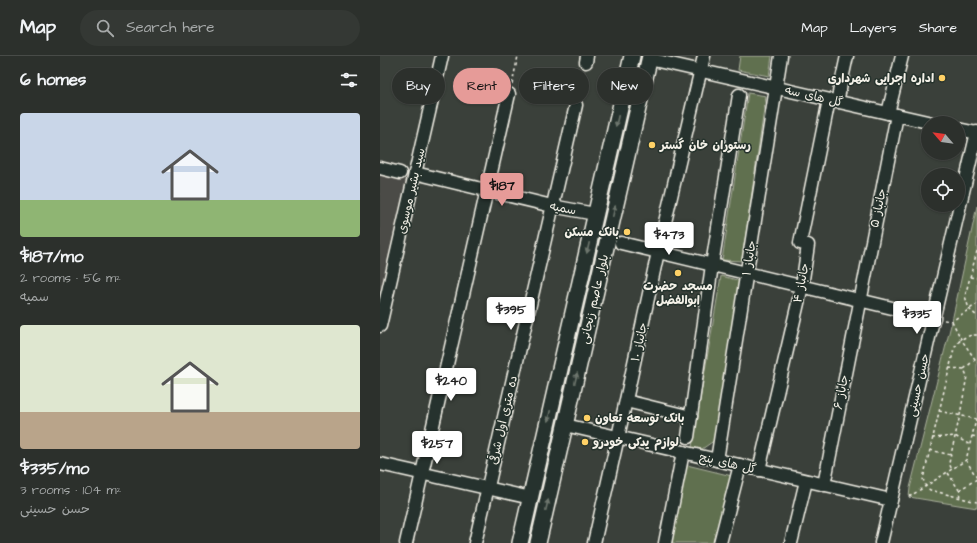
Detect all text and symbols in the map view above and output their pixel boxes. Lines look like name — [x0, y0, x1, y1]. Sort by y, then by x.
search box — [80, 10, 360, 46]
text: Map — [20, 14, 56, 41]
icon: search — [94, 17, 116, 39]
text: Search here — [126, 17, 215, 38]
text: Map — [801, 18, 828, 38]
text: Layers — [850, 18, 897, 38]
text: Share — [919, 18, 957, 38]
text: 6 homes — [20, 68, 86, 92]
chip: Buy — [392, 68, 445, 104]
chip: Rent — [453, 68, 511, 104]
chip: Filters — [519, 68, 589, 104]
chip: New — [597, 68, 653, 104]
icon: filters — [338, 69, 360, 91]
place label: اداره اجرایی شهرداری — [828, 70, 934, 87]
marker: اداره اجرایی شهرداری — [937, 73, 947, 83]
street label: گل های سه — [783, 82, 845, 111]
one-way arrow — [613, 115, 619, 127]
north arrow — [921, 116, 965, 160]
map controls — [921, 116, 965, 212]
place label: رستوران خان گستر — [659, 137, 751, 154]
icon: home — [154, 139, 226, 211]
marker: رستوران خان گستر — [647, 140, 657, 150]
street label: سید بشیر موسوی — [393, 147, 430, 236]
button: locate — [921, 168, 965, 212]
pin: $187 — [478, 173, 526, 207]
text: $187 — [489, 177, 515, 195]
street label: جانباز ۵ — [866, 187, 891, 229]
street label: سمیه — [548, 198, 578, 219]
one-way arrow — [612, 204, 618, 217]
pin: $473 — [645, 222, 693, 256]
place label: بانک مسکن — [564, 224, 619, 241]
text: $473 — [654, 226, 684, 244]
marker: بانک مسکن — [622, 227, 632, 237]
street label: جانباز ۱ — [738, 239, 761, 277]
one-way arrow — [584, 242, 590, 254]
text: $187/mo — [20, 245, 84, 269]
street label: بلوار عاصم زنجانی — [576, 253, 613, 346]
street label: جانباز ۴ — [789, 262, 814, 305]
marker: مسجد حضرت ابوالفضل — [673, 268, 683, 278]
text: 2 rooms · 56 m² — [20, 269, 121, 287]
place label: مسجد حضرت ابوالفضل — [643, 278, 713, 309]
text: سمیه — [20, 288, 49, 306]
pin: $395 — [487, 297, 535, 331]
text: $395 — [496, 301, 526, 319]
pin: $335 — [893, 301, 941, 335]
text: $335 — [902, 305, 932, 323]
street label: جانباز ۱۰ — [627, 321, 652, 363]
icon: home — [154, 351, 226, 423]
street label: حسن حسینی — [903, 352, 934, 418]
pin: $240 — [427, 368, 475, 402]
text: $240 — [435, 372, 467, 390]
one-way arrow — [573, 372, 579, 384]
street label: جاباز ۶ — [830, 373, 853, 411]
street label: ده متری اول شرقی — [485, 374, 522, 466]
one-way arrow — [546, 410, 552, 422]
place label: بانک توسعه تعاون — [595, 410, 684, 427]
marker: بانک توسعه تعاون — [582, 413, 592, 423]
pin: $257 — [413, 431, 461, 465]
place label: لوازم یدکی خودرو — [592, 434, 679, 451]
text: $257 — [421, 435, 453, 453]
marker: لوازم یدکی خودرو — [580, 437, 590, 447]
street label: گل های پنج — [698, 449, 758, 478]
text: $335/mo — [20, 457, 89, 481]
text: 3 rooms · 104 m² — [20, 481, 121, 499]
one-way arrow — [544, 499, 550, 511]
text: حسن حسینی — [20, 500, 90, 518]

